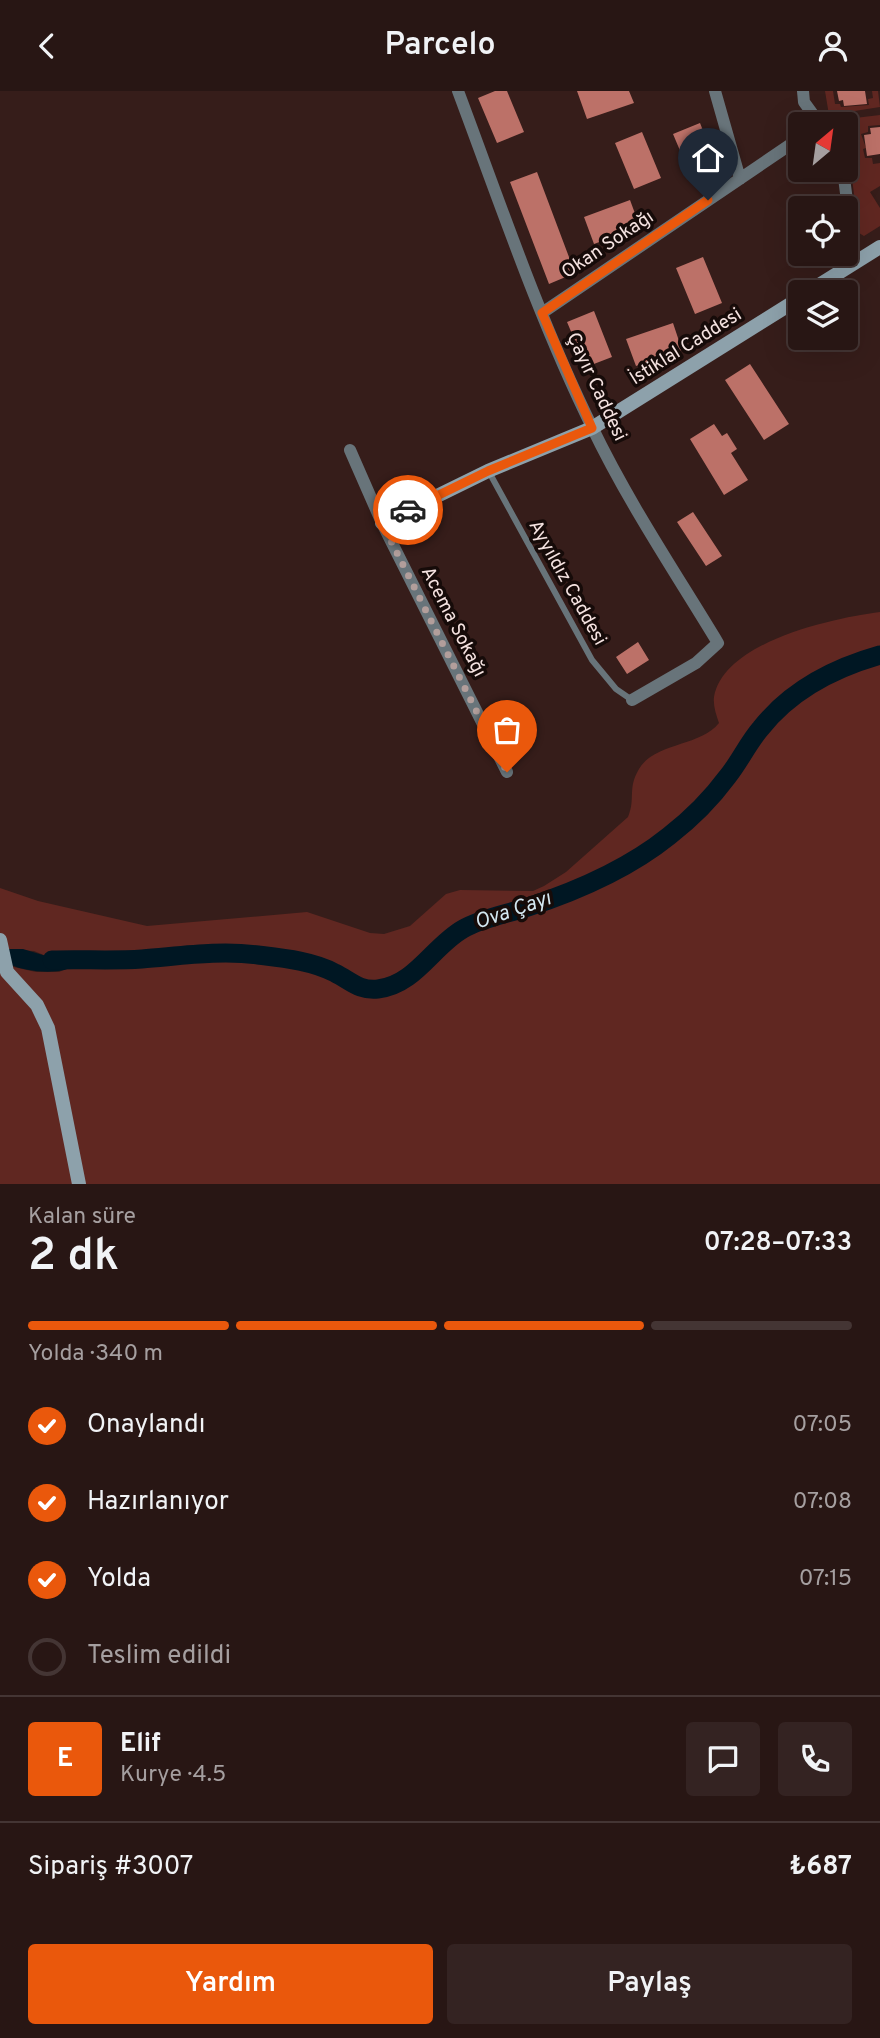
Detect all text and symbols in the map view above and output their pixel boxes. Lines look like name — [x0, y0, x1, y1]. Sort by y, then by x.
text: Parcelo — [384, 26, 496, 66]
icon: back — [28, 27, 66, 65]
icon: person — [814, 27, 852, 65]
north arrow — [788, 112, 858, 182]
map controls — [788, 112, 858, 350]
pin — [678, 128, 738, 200]
icon: home — [689, 139, 727, 177]
button: locate — [788, 196, 858, 266]
street label: Okan Sokağı — [557, 205, 659, 285]
button: layers — [788, 280, 858, 350]
street label: İstiklal Caddesi — [625, 302, 746, 391]
street label: Çayır Caddesi — [560, 329, 632, 445]
courier — [373, 475, 443, 545]
icon: car — [389, 491, 427, 529]
street label: Ayyıldız Caddesi — [523, 516, 611, 650]
street label: Acema Sokağı — [415, 563, 491, 681]
pin — [477, 700, 537, 772]
icon: bag — [488, 711, 526, 749]
water label: Ova Çayı — [471, 885, 556, 937]
text: Kalan süre — [28, 1203, 136, 1232]
text: 07:28–07:33 — [704, 1227, 852, 1260]
text: 2 dk — [28, 1228, 119, 1287]
text: Yolda · 340 m — [28, 1340, 163, 1369]
icon: check — [28, 1407, 66, 1445]
text: Onaylandı — [87, 1409, 205, 1442]
text: 07:05 — [793, 1411, 852, 1440]
icon: check — [28, 1484, 66, 1522]
text: Hazırlanıyor — [87, 1486, 229, 1519]
text: 07:08 — [793, 1488, 852, 1517]
icon: check — [28, 1561, 66, 1599]
text: Yolda — [87, 1563, 151, 1596]
text: 07:15 — [799, 1565, 852, 1594]
text: Teslim edildi — [87, 1640, 231, 1673]
button: chat — [686, 1722, 760, 1796]
button: phone — [778, 1722, 852, 1796]
text: Elif — [120, 1728, 161, 1761]
text: E — [57, 1743, 73, 1776]
text: Kurye · 4.5 — [120, 1761, 226, 1790]
text: Sipariş #3007 — [28, 1851, 193, 1884]
text: ₺687 — [789, 1851, 852, 1884]
button: Yardım — [28, 1944, 433, 2024]
button: Paylaş — [447, 1944, 852, 2024]

